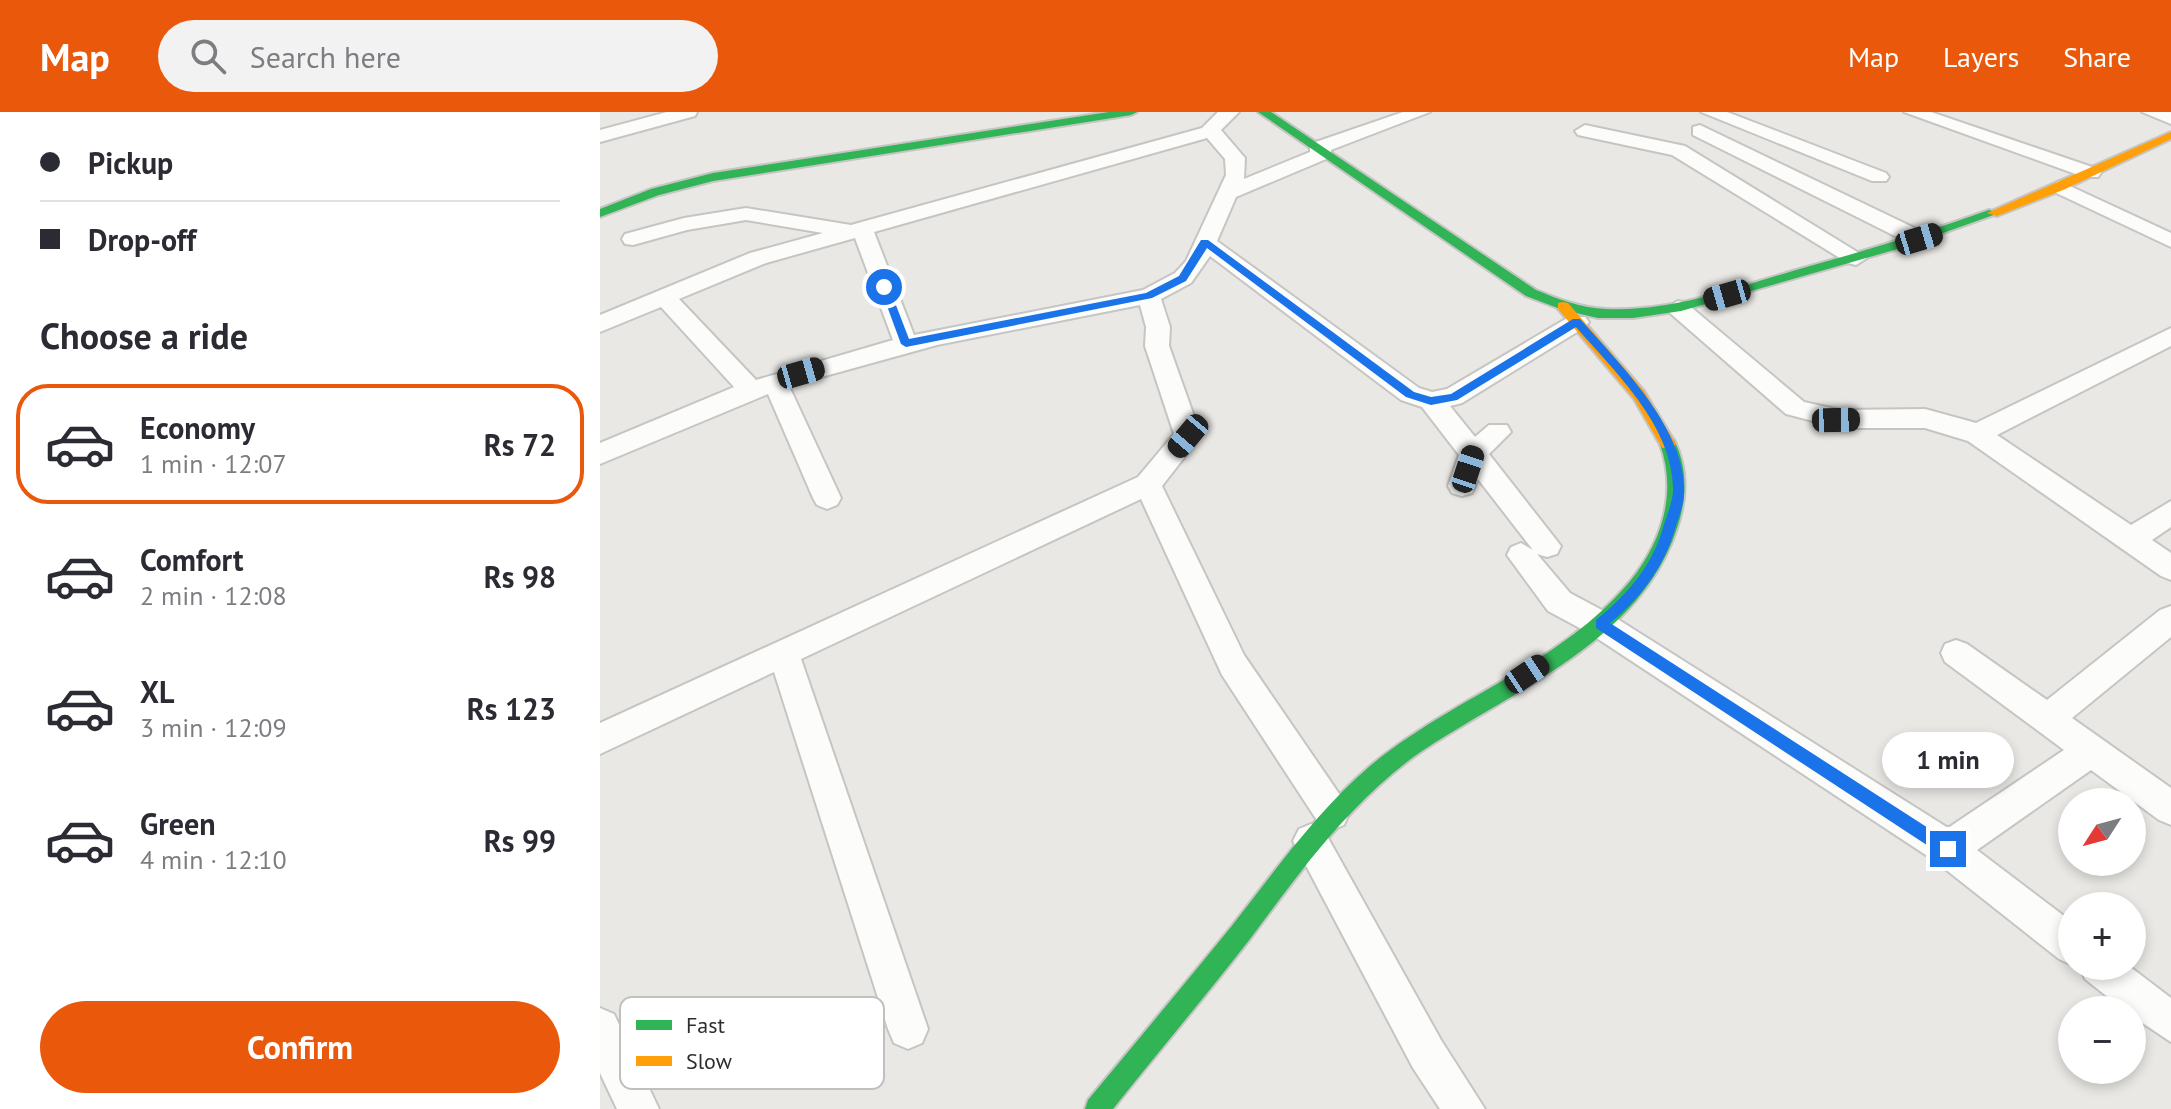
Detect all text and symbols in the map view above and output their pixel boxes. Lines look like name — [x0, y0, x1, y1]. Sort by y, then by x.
search box — [158, 20, 718, 92]
text: Map — [40, 32, 110, 81]
icon: search — [186, 34, 230, 78]
text: Search here — [250, 37, 401, 76]
text: Map — [1848, 38, 1899, 75]
text: Layers — [1943, 38, 2019, 75]
text: Share — [2063, 38, 2131, 75]
text: Pickup — [88, 143, 173, 182]
text: Drop-off — [88, 220, 196, 259]
car — [1893, 221, 1945, 257]
route start — [866, 269, 902, 305]
car — [1701, 277, 1753, 313]
text: Choose a ride — [40, 312, 248, 359]
car — [775, 355, 827, 391]
icon: car — [44, 408, 116, 480]
text: Economy — [140, 408, 255, 447]
car — [1812, 408, 1860, 432]
car — [1163, 410, 1213, 462]
text: Rs 72 — [484, 425, 556, 464]
car — [1449, 442, 1487, 496]
text: 1 min · 12:07 — [140, 447, 287, 480]
icon: car — [44, 540, 116, 612]
text: Comfort — [140, 540, 243, 579]
text: Rs 98 — [484, 557, 556, 596]
text: 2 min · 12:08 — [140, 579, 287, 612]
car — [1500, 651, 1554, 697]
icon: car — [44, 672, 116, 744]
text: XL — [140, 672, 174, 711]
text: Rs 123 — [467, 689, 556, 728]
text: 3 min · 12:09 — [140, 711, 287, 744]
callout: 1 min — [1882, 733, 2014, 789]
text: 1 min — [1916, 743, 1980, 776]
north arrow — [2058, 788, 2146, 876]
map controls — [2058, 788, 2146, 1084]
icon: car — [44, 804, 116, 876]
text: Green — [140, 804, 215, 843]
text: Rs 99 — [484, 821, 556, 860]
route end — [1930, 831, 1966, 867]
text: 4 min · 12:10 — [140, 843, 287, 876]
button: + — [2058, 892, 2146, 980]
button: − — [2058, 996, 2146, 1084]
legend — [620, 997, 884, 1089]
button: Confirm — [40, 1001, 560, 1093]
text: Fast — [686, 1011, 726, 1039]
text: Slow — [686, 1047, 732, 1075]

